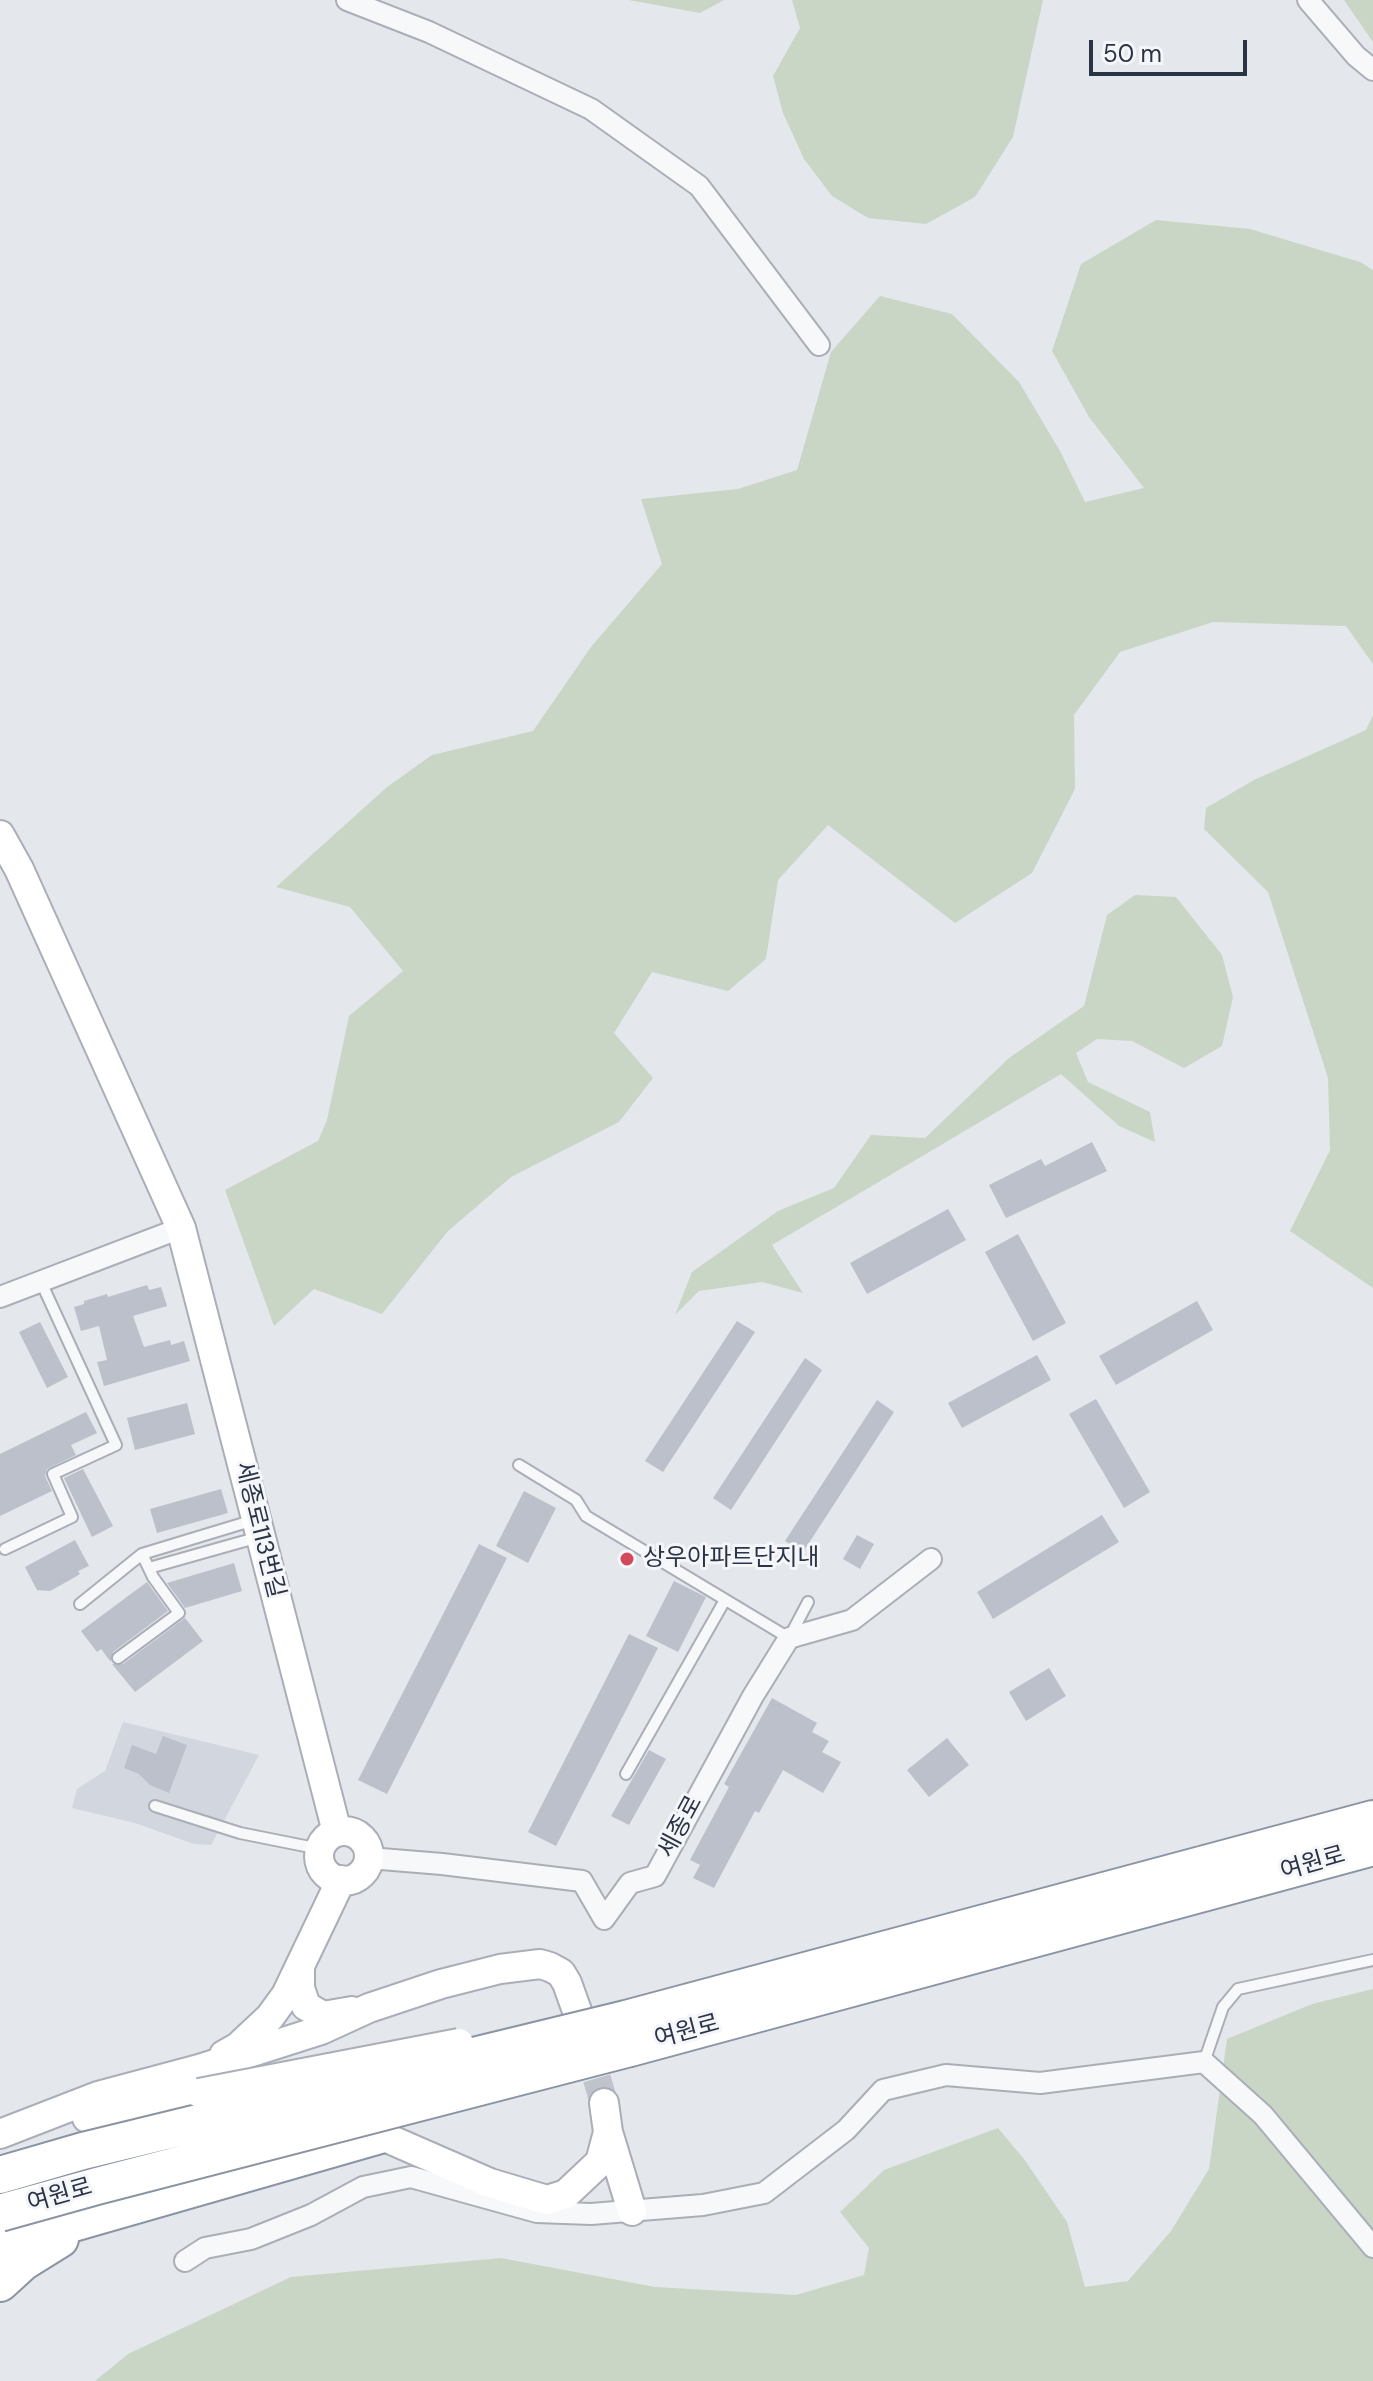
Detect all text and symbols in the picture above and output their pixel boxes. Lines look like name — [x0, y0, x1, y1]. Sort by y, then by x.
scale bar — [1093, 24, 1251, 74]
text: 50 m — [1103, 38, 1162, 69]
street label: 세종로113번길 — [228, 1459, 290, 1601]
place label: 상우아파트단지내 — [643, 1545, 820, 1573]
marker: 상우아파트단지내 — [618, 1550, 636, 1568]
street label: 세종로 — [653, 1791, 709, 1863]
street label: 여원로 — [1277, 1841, 1349, 1887]
street label: 여원로 — [651, 2010, 723, 2054]
street label: 여원로 — [24, 2173, 96, 2219]

